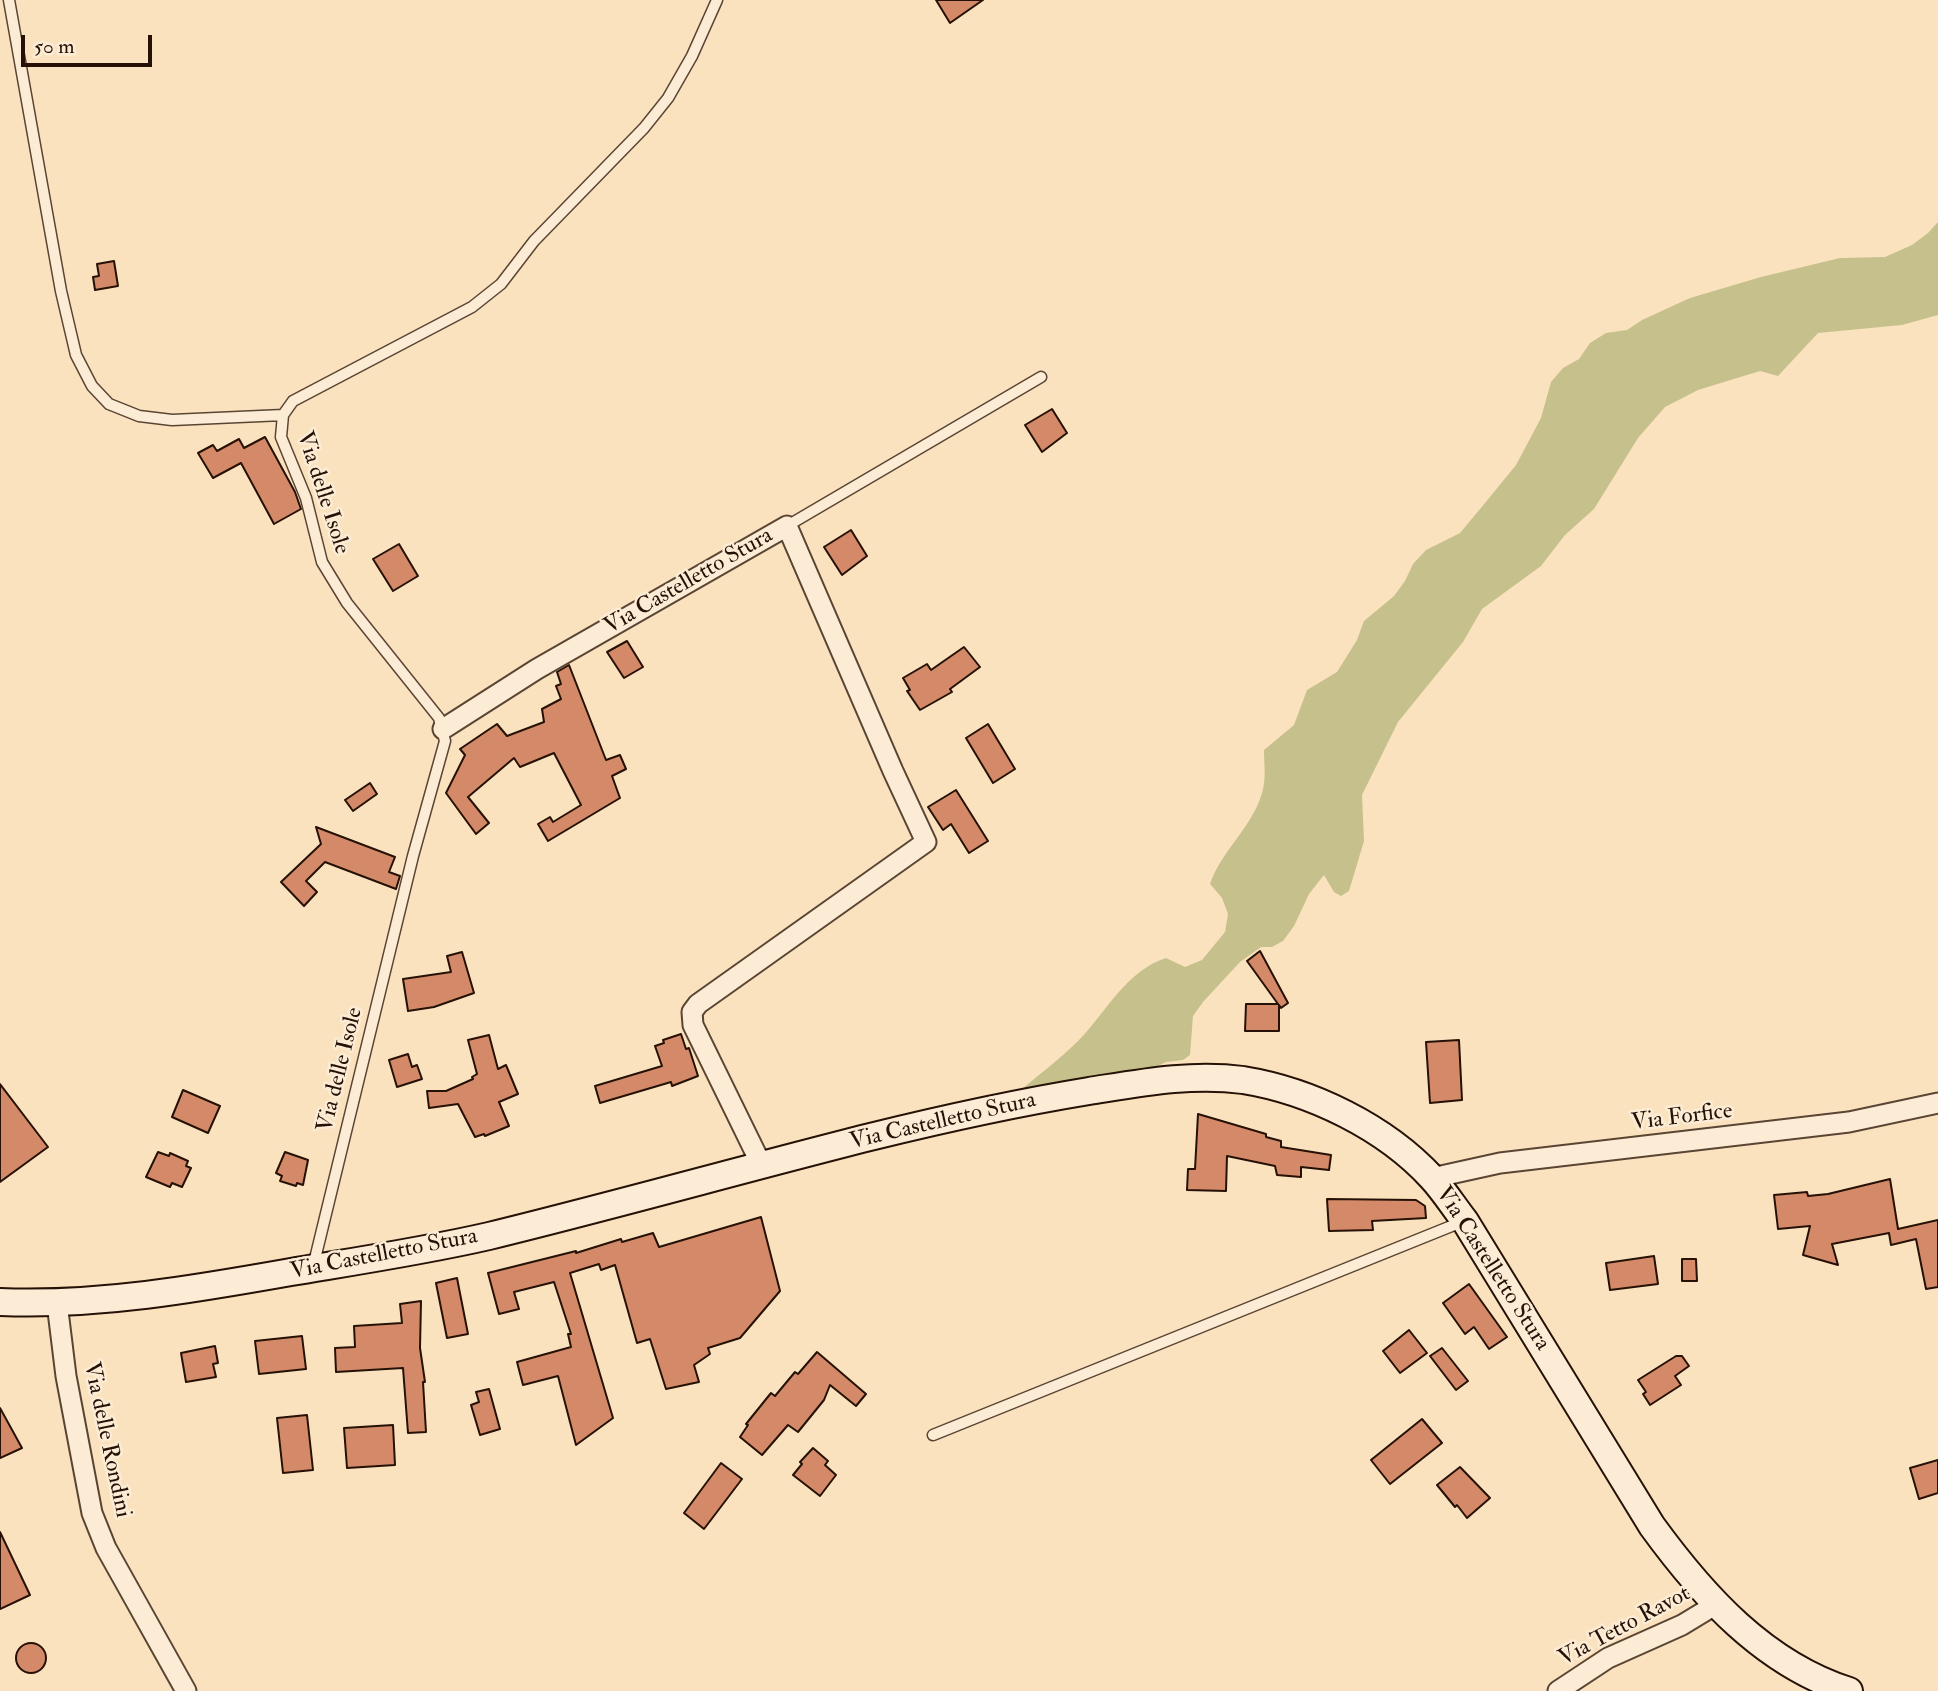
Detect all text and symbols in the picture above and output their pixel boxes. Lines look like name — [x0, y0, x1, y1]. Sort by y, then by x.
scale bar — [24, 21, 156, 65]
text: 50 m — [34, 33, 75, 60]
street label: Via delle Isole — [289, 428, 355, 558]
street label: Via Castelletto Stura — [600, 523, 778, 641]
street label: Via delle Isole — [312, 1005, 370, 1135]
street label: Via Castelletto Stura — [847, 1087, 1039, 1157]
street label: Via Forfice — [1630, 1098, 1734, 1138]
street label: Via Castelletto Stura — [1429, 1182, 1555, 1356]
street label: Via Castelletto Stura — [288, 1223, 480, 1287]
street label: Via delle Rondini — [76, 1360, 136, 1520]
street label: Via Tetto Ravot — [1555, 1581, 1695, 1673]

